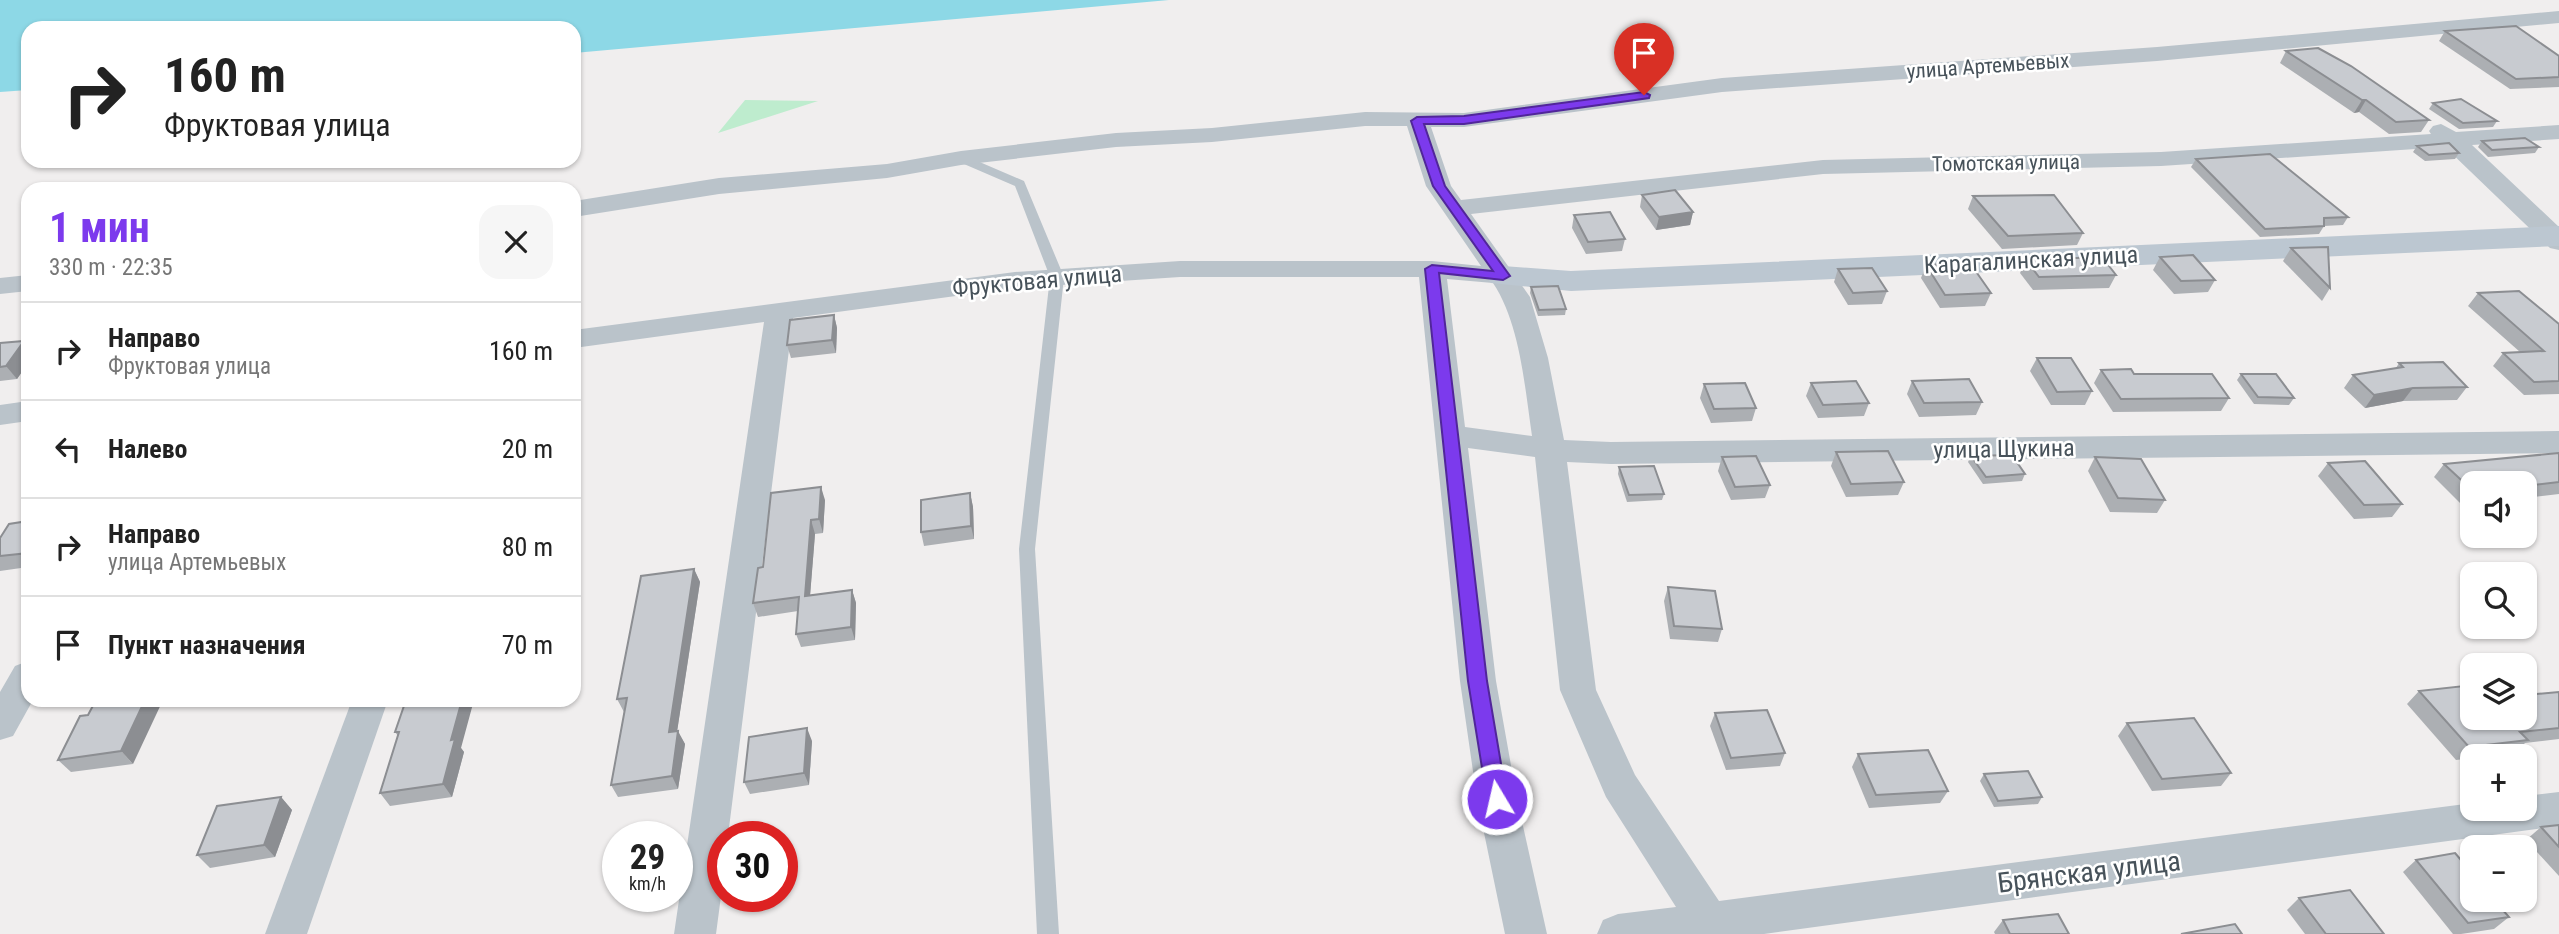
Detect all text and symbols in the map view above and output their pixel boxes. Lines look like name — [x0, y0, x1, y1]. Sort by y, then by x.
pin — [1614, 23, 1674, 95]
icon: arrive — [1625, 34, 1663, 72]
text: 160 m — [164, 47, 286, 104]
street label: улица Артемьевых — [1906, 48, 2070, 84]
icon: right — [49, 49, 140, 140]
text: Фруктовая улица — [164, 106, 391, 144]
street label: Томотская улица — [1932, 150, 2080, 176]
text: 1 мин — [49, 203, 150, 252]
button: close — [479, 205, 553, 279]
street label: Карагалинская улица — [1923, 240, 2139, 280]
text: 330 m · 22:35 — [49, 254, 173, 281]
street label: Фруктовая улица — [951, 260, 1123, 302]
text: Направо — [108, 323, 200, 353]
icon: right — [49, 332, 87, 370]
text: 160 m — [489, 336, 553, 366]
text: Фруктовая улица — [108, 353, 271, 380]
icon: left — [49, 430, 87, 468]
text: Налево — [108, 434, 188, 464]
text: 20 m — [502, 434, 553, 464]
street label: улица Щукина — [1933, 434, 2075, 464]
map controls — [2460, 471, 2537, 912]
button: sound — [2460, 471, 2537, 548]
text: Направо — [108, 519, 200, 549]
icon: right — [49, 528, 87, 566]
text: 80 m — [502, 532, 553, 562]
text: улица Артемьевых — [108, 549, 286, 576]
button: search — [2460, 562, 2537, 639]
icon: arrive — [49, 626, 87, 664]
text: Пункт назначения — [108, 630, 306, 660]
text: 70 m — [502, 630, 553, 660]
button: layers — [2460, 653, 2537, 730]
button: + — [2460, 744, 2537, 821]
position arrow — [1460, 762, 1534, 836]
speed limit sign: 30 — [707, 821, 798, 912]
button: − — [2460, 835, 2537, 912]
text: 29 — [630, 837, 665, 878]
street label: Брянская улица — [1995, 844, 2183, 900]
text: km/h — [629, 873, 666, 894]

